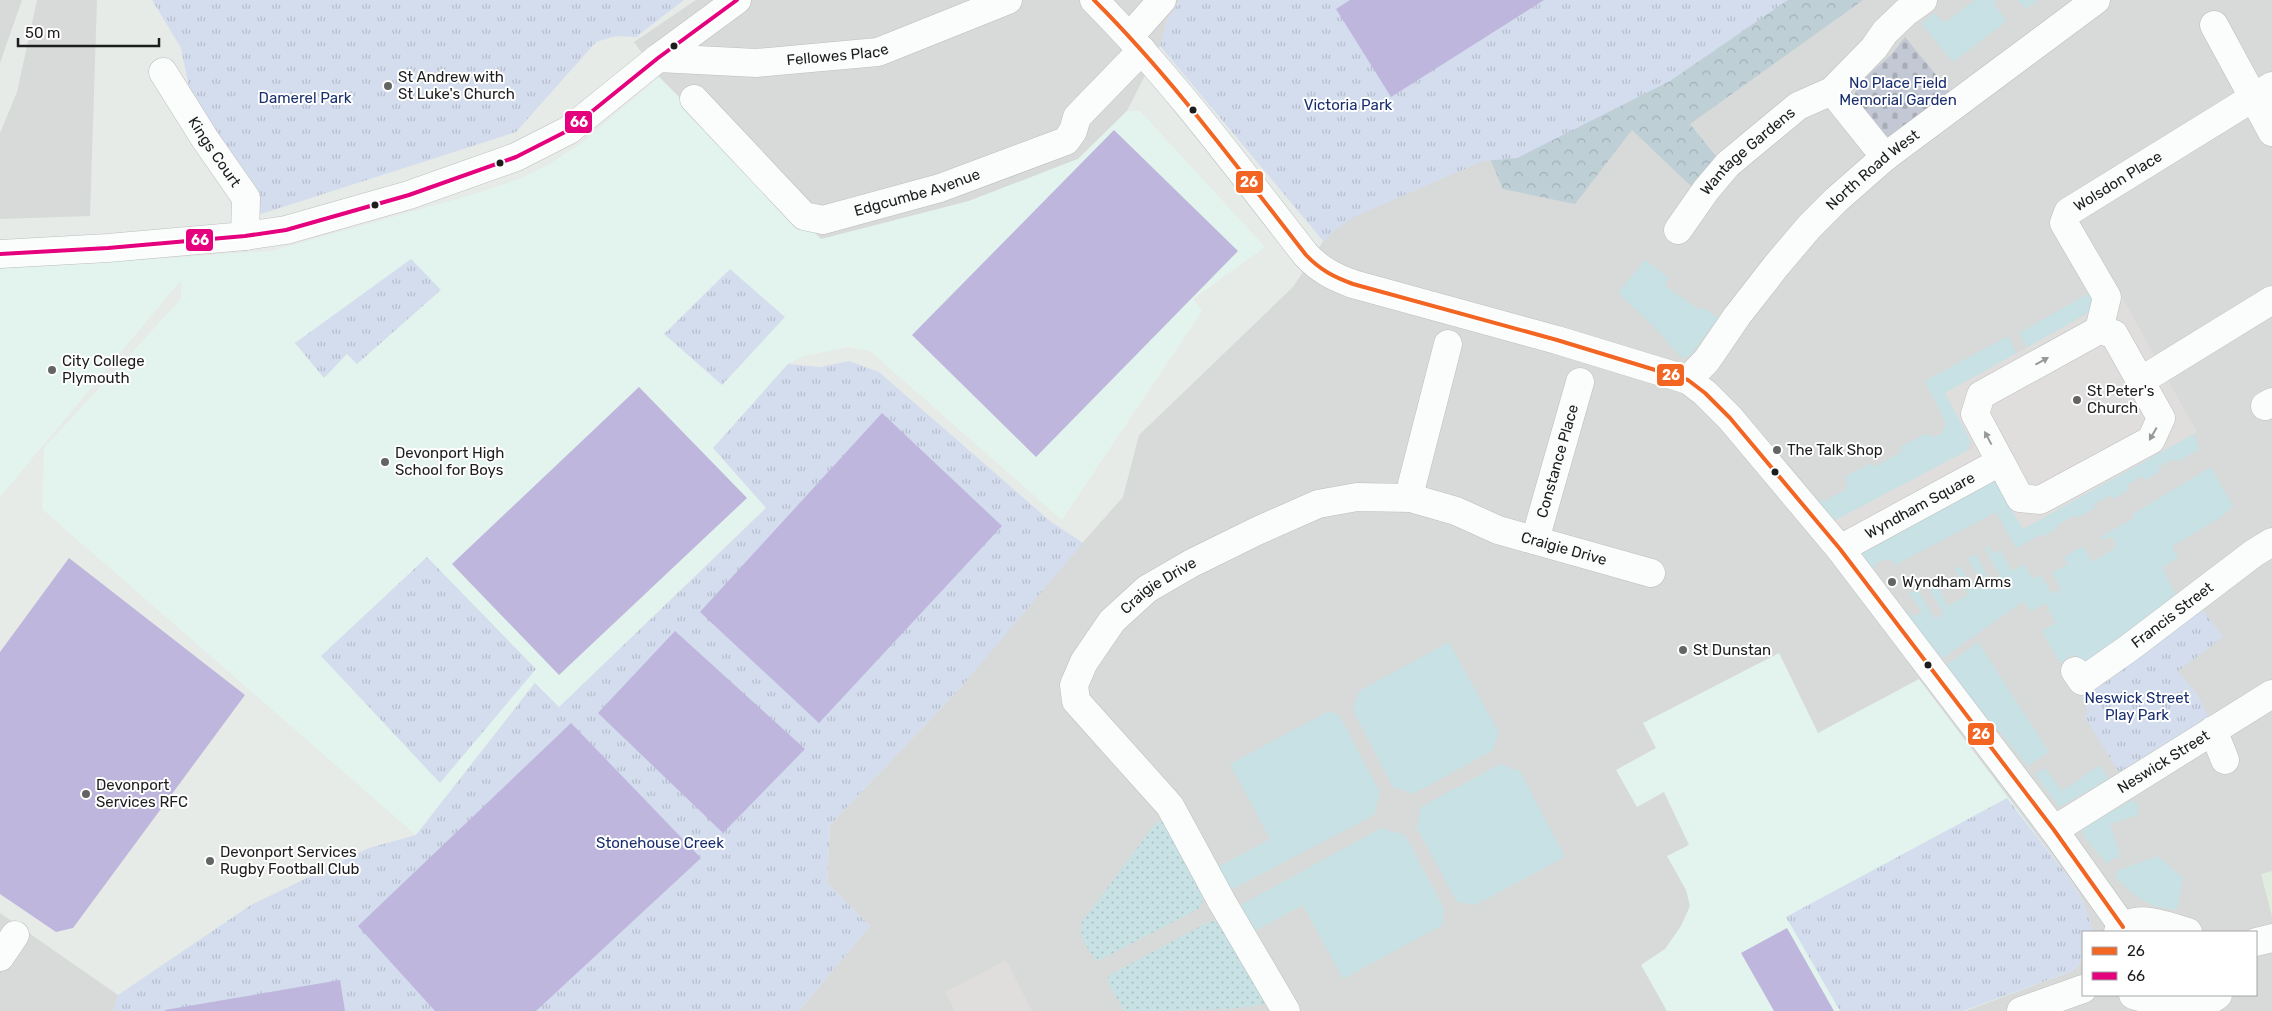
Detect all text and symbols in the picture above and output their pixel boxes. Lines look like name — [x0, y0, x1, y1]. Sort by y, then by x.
scale bar — [18, 15, 159, 47]
text: 50 m — [25, 24, 60, 42]
street label: Fellowes Place — [786, 40, 891, 69]
unlabelled marker — [669, 41, 679, 51]
place label: St Andrew with St Luke's Church — [398, 68, 515, 103]
park label: No Place Field Memorial Garden — [1839, 74, 1957, 109]
marker: St Andrew with St Luke's Church — [382, 80, 394, 92]
park label: Damerel Park — [259, 89, 352, 107]
park label: Victoria Park — [1304, 96, 1393, 114]
street label: Wantage Gardens — [1697, 103, 1799, 199]
unlabelled marker — [1188, 105, 1198, 115]
line badge: 66 — [564, 110, 593, 134]
street label: Kings Court — [184, 113, 245, 191]
text: 66 — [570, 114, 588, 131]
street label: North Road West — [1822, 126, 1923, 214]
street label: Wolsdon Place — [2070, 147, 2165, 215]
unlabelled marker — [495, 158, 505, 168]
street label: Edgcumbe Avenue — [852, 165, 983, 220]
line badge: 26 — [1235, 170, 1264, 194]
text: 26 — [1240, 174, 1258, 191]
unlabelled marker — [370, 200, 380, 210]
line badge: 66 — [185, 228, 214, 252]
text: 66 — [191, 232, 209, 249]
place label: City College Plymouth — [62, 352, 145, 387]
one-way arrow — [2035, 357, 2048, 366]
line badge: 26 — [1656, 363, 1685, 387]
marker: City College Plymouth — [46, 364, 58, 376]
text: 26 — [1662, 367, 1680, 384]
place label: St Peter's Church — [2087, 382, 2155, 417]
marker: St Peter's Church — [2071, 394, 2083, 406]
street label: Constance Place — [1533, 402, 1582, 520]
one-way arrow — [2149, 426, 2157, 441]
one-way arrow — [1984, 431, 1992, 445]
place label: The Talk Shop — [1787, 441, 1883, 459]
place label: Devonport High School for Boys — [395, 444, 504, 479]
marker: The Talk Shop — [1771, 444, 1783, 456]
marker: Devonport High School for Boys — [379, 456, 391, 468]
unlabelled marker — [1770, 467, 1780, 477]
street label: Wyndham Square — [1862, 468, 1978, 543]
street label: Craigie Drive — [1519, 528, 1609, 569]
street label: Craigie Drive — [1117, 553, 1199, 618]
place label: Wyndham Arms — [1902, 573, 2011, 591]
marker: Wyndham Arms — [1886, 576, 1898, 588]
street label: Francis Street — [2128, 578, 2217, 652]
place label: St Dunstan — [1693, 641, 1771, 659]
marker: St Dunstan — [1677, 644, 1689, 656]
unlabelled marker — [1923, 660, 1933, 670]
park label: Neswick Street Play Park — [2085, 689, 2190, 724]
line badge: 26 — [1967, 722, 1995, 746]
text: 26 — [1972, 726, 1990, 743]
street label: Neswick Street — [2114, 726, 2213, 797]
place label: Devonport Services RFC — [96, 776, 188, 811]
marker: Devonport Services RFC — [80, 788, 92, 800]
park label: Stonehouse Creek — [596, 834, 724, 852]
place label: Devonport Services Rugby Football Club — [220, 843, 359, 878]
marker: Devonport Services Rugby Football Club — [204, 855, 216, 867]
legend — [2082, 931, 2257, 996]
text: 26 — [2127, 942, 2145, 960]
text: 66 — [2127, 967, 2145, 985]

